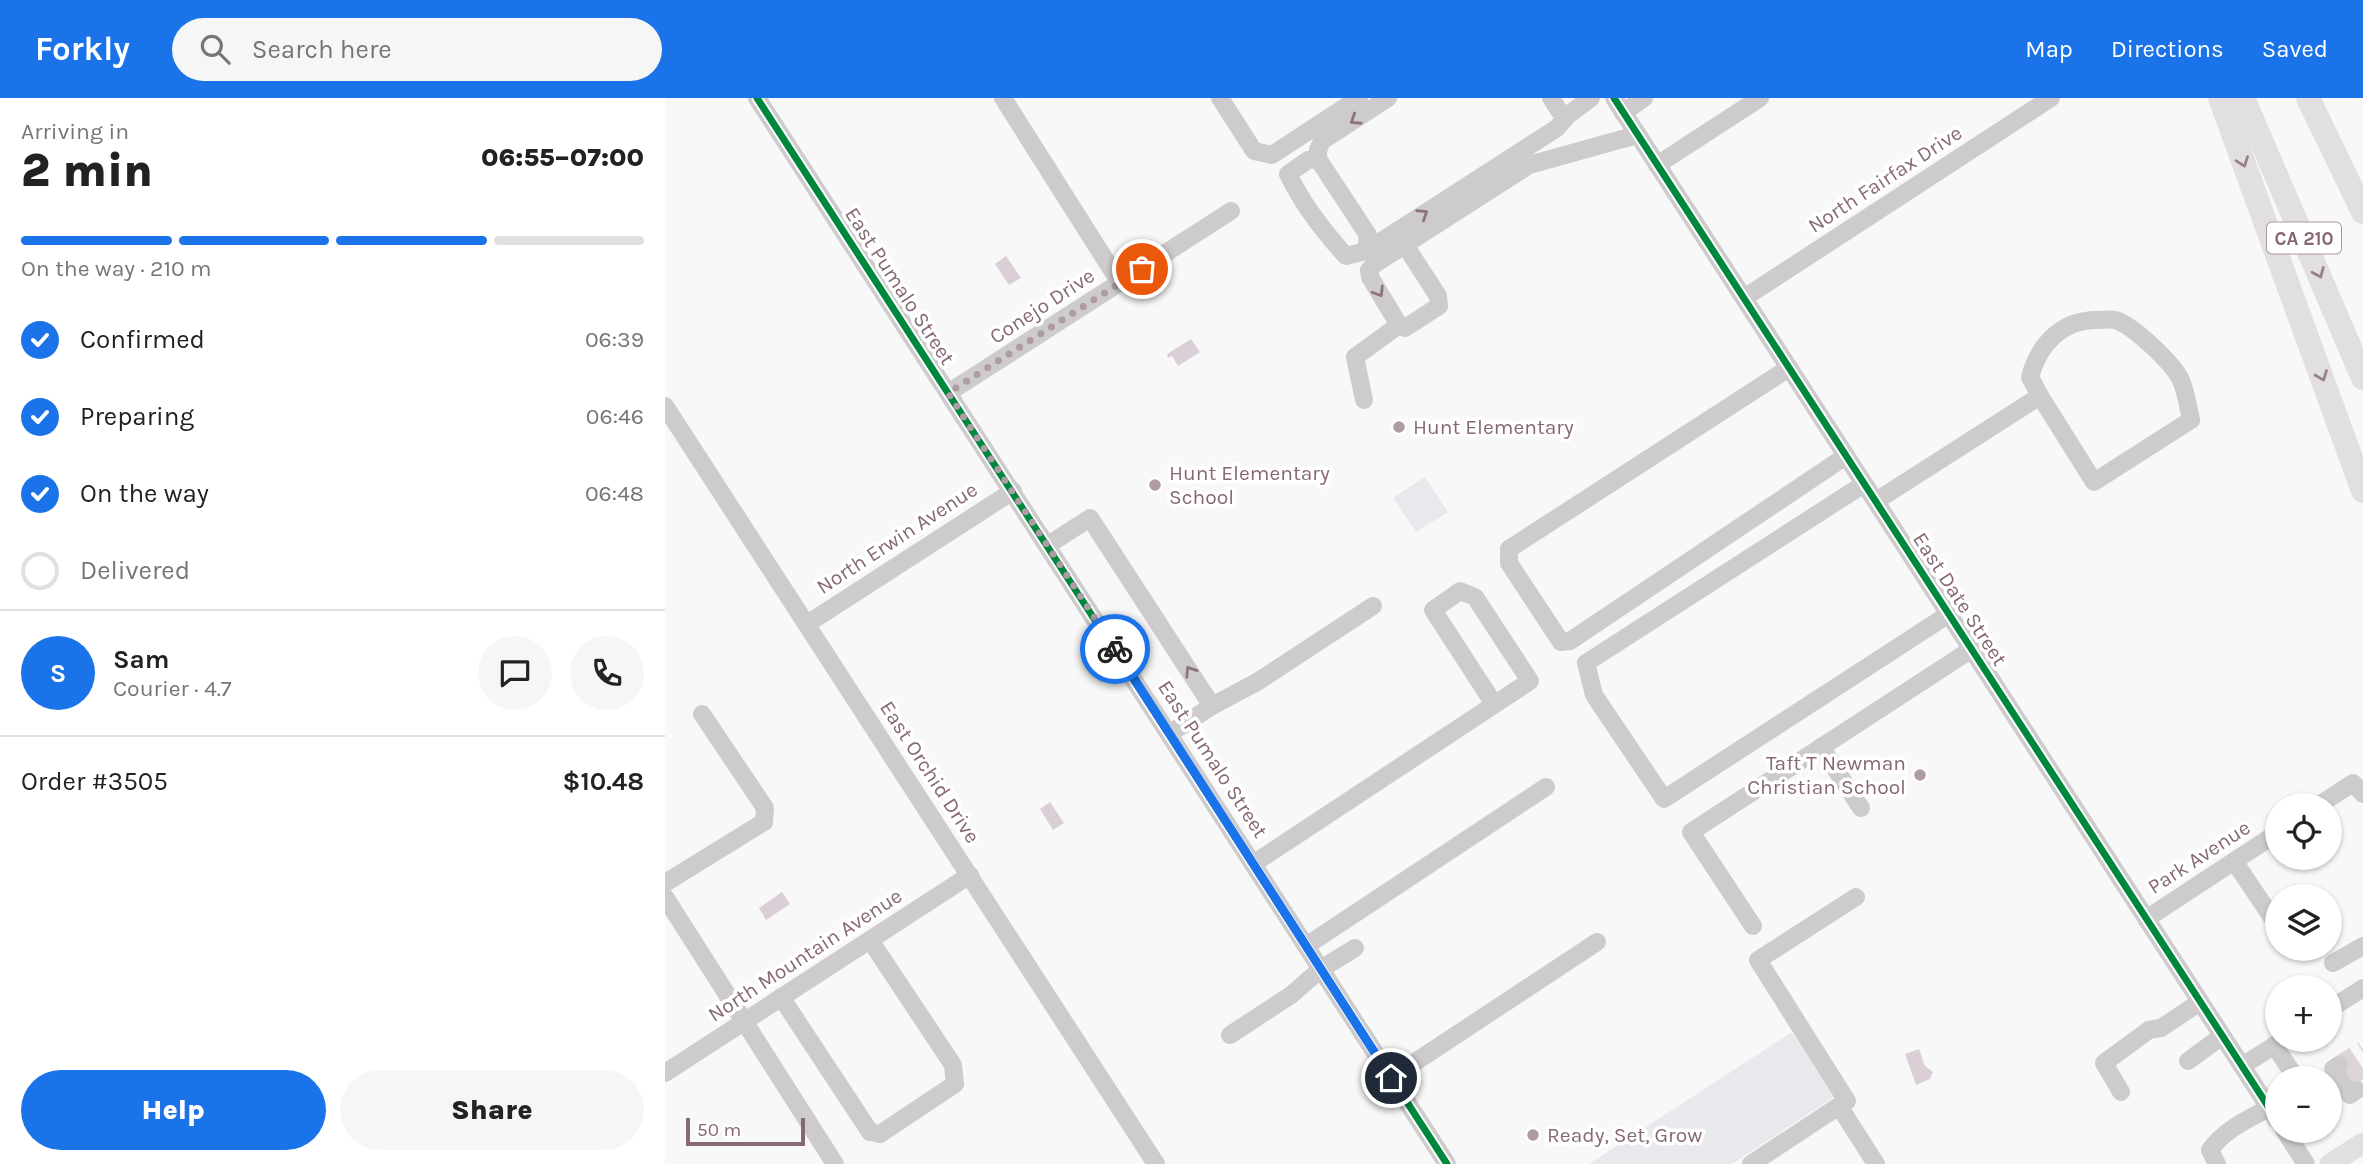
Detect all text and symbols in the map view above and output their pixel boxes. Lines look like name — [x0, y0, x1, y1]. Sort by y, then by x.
search box — [172, 18, 662, 81]
text: Forkly — [35, 30, 130, 68]
icon: search — [196, 30, 234, 68]
text: Search here — [252, 34, 392, 65]
text: Map — [2025, 35, 2073, 63]
text: Directions — [2111, 35, 2224, 63]
text: Saved — [2262, 35, 2328, 63]
one-way arrow — [1349, 111, 1362, 124]
text: Arriving in — [21, 118, 129, 145]
street label: North Fairfax Drive — [1804, 120, 1966, 238]
text: 06:55–07:00 — [481, 142, 644, 173]
text: 2 min — [21, 144, 153, 198]
one-way arrow — [2235, 156, 2249, 168]
street label: East Pumalo Street — [840, 203, 960, 369]
one-way arrow — [1415, 209, 1428, 222]
road number: CA 210 — [2267, 222, 2341, 254]
pin — [1112, 239, 1172, 299]
icon: bag — [1123, 250, 1161, 288]
text: On the way · 210 m — [21, 255, 212, 282]
street label: Conejo Drive — [985, 263, 1099, 349]
one-way arrow — [2310, 266, 2324, 278]
one-way arrow — [1371, 284, 1384, 297]
icon: check — [21, 321, 59, 359]
text: Confirmed — [80, 324, 205, 355]
text: 06:39 — [585, 326, 644, 353]
one-way arrow — [2314, 369, 2328, 381]
icon: check — [21, 398, 59, 436]
text: Preparing — [80, 401, 194, 432]
text: 06:46 — [586, 403, 644, 430]
place label: Hunt Elementary — [1413, 415, 1574, 439]
marker: Hunt Elementary — [1391, 419, 1407, 435]
place label: Hunt Elementary School — [1169, 461, 1330, 509]
icon: check — [21, 475, 59, 513]
street label: North Erwin Avenue — [812, 477, 982, 599]
marker: Hunt Elementary School — [1147, 477, 1163, 493]
text: On the way — [80, 478, 209, 509]
text: 06:48 — [585, 480, 644, 507]
street label: East Date Street — [1908, 528, 2012, 670]
text: Delivered — [80, 555, 190, 586]
courier — [1080, 614, 1150, 684]
icon: bike — [1096, 630, 1134, 668]
button: chat — [478, 636, 552, 710]
button: phone — [570, 636, 644, 710]
text: Sam — [113, 644, 169, 675]
text: S — [50, 658, 66, 689]
one-way arrow — [1185, 666, 1198, 679]
text: Courier · 4.7 — [113, 675, 232, 702]
street label: East Pumalo Street — [1153, 676, 1273, 842]
street label: East Orchid Drive — [875, 696, 985, 848]
place label: Taft T Newman Christian School — [1747, 751, 1906, 799]
text: Order #3505 — [21, 766, 168, 797]
text: $10.48 — [563, 766, 644, 797]
marker: Taft T Newman Christian School — [1912, 767, 1928, 783]
map controls — [2265, 793, 2342, 1143]
button: locate — [2265, 793, 2342, 870]
street label: Park Avenue — [2144, 815, 2254, 899]
street label: North Mountain Avenue — [704, 883, 906, 1027]
button: layers — [2265, 884, 2342, 961]
button: + — [2265, 975, 2342, 1052]
pin — [1361, 1048, 1421, 1108]
icon: home — [1372, 1059, 1410, 1097]
button: − — [2265, 1066, 2342, 1143]
button: Help — [21, 1070, 326, 1150]
button: Share — [340, 1070, 644, 1150]
scale bar — [686, 1115, 805, 1147]
text: 50 m — [697, 1119, 741, 1141]
place label: Ready, Set, Grow — [1547, 1123, 1702, 1147]
marker: Ready, Set, Grow — [1525, 1127, 1541, 1143]

